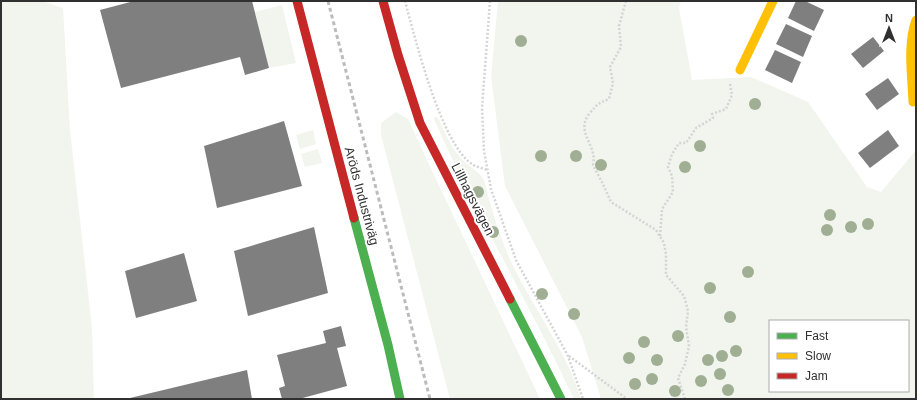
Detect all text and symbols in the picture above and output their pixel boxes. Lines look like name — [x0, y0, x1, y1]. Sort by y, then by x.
north arrow — [869, 8, 909, 48]
text: N — [885, 12, 893, 24]
street label: Aröds Industriväg — [342, 145, 382, 247]
street label: Lillhagsvägen — [448, 160, 498, 238]
legend — [769, 320, 909, 392]
text: Fast — [805, 329, 829, 343]
text: Slow — [805, 349, 831, 363]
text: Jam — [805, 369, 828, 383]

